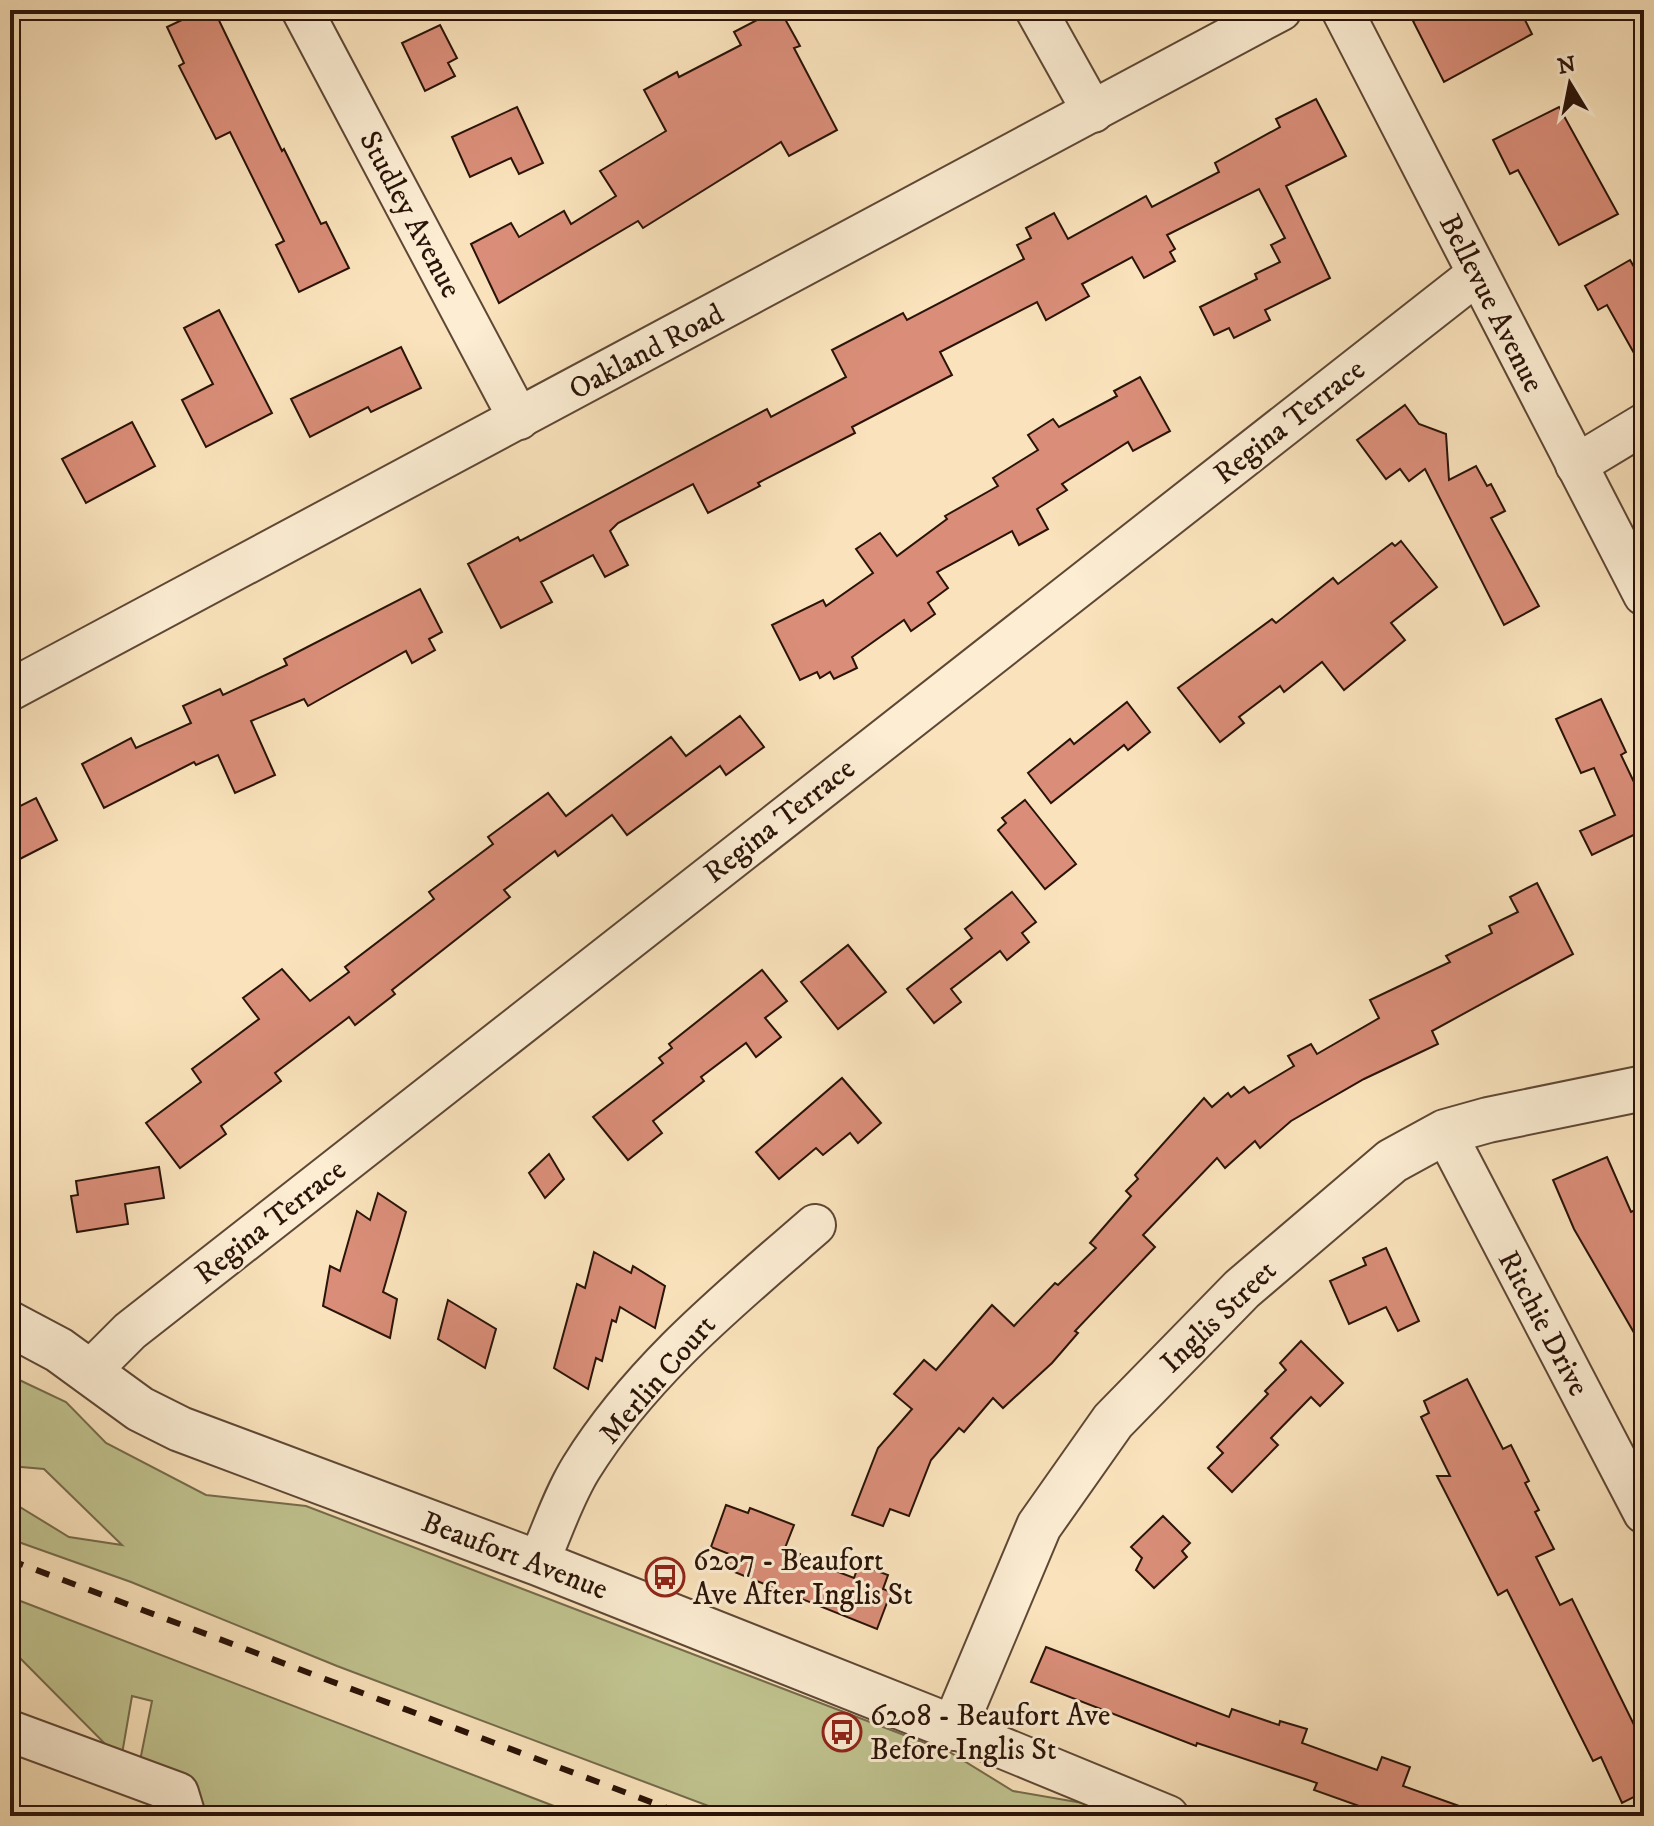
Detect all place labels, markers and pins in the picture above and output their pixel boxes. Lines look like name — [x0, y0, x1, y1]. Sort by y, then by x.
place label: 6207 - Beaufort Ave After Inglis St — [693, 1543, 913, 1614]
bus stop icon: 6207 - Beaufort Ave After Inglis St — [644, 1556, 686, 1598]
place label: 6208 - Beaufort Ave Before Inglis St — [870, 1698, 1110, 1769]
bus stop icon: 6208 - Beaufort Ave Before Inglis St — [821, 1711, 863, 1753]

